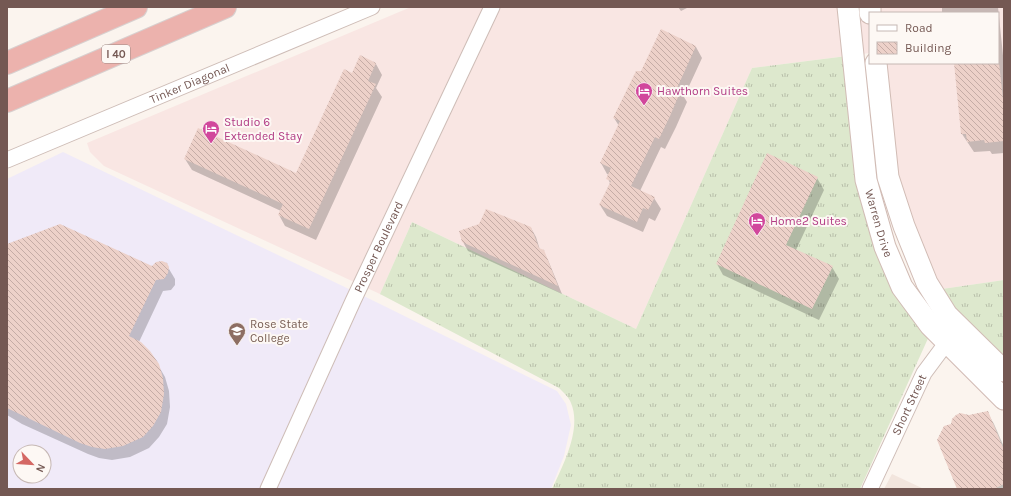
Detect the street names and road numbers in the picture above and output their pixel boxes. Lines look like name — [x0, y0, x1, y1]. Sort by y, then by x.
road number: I 40 — [102, 45, 130, 63]
street label: Tinker Diagonal — [147, 60, 232, 106]
street label: Warren Drive — [862, 188, 896, 259]
street label: Prosper Boulevard — [351, 199, 406, 295]
street label: Short Street — [889, 371, 930, 437]

